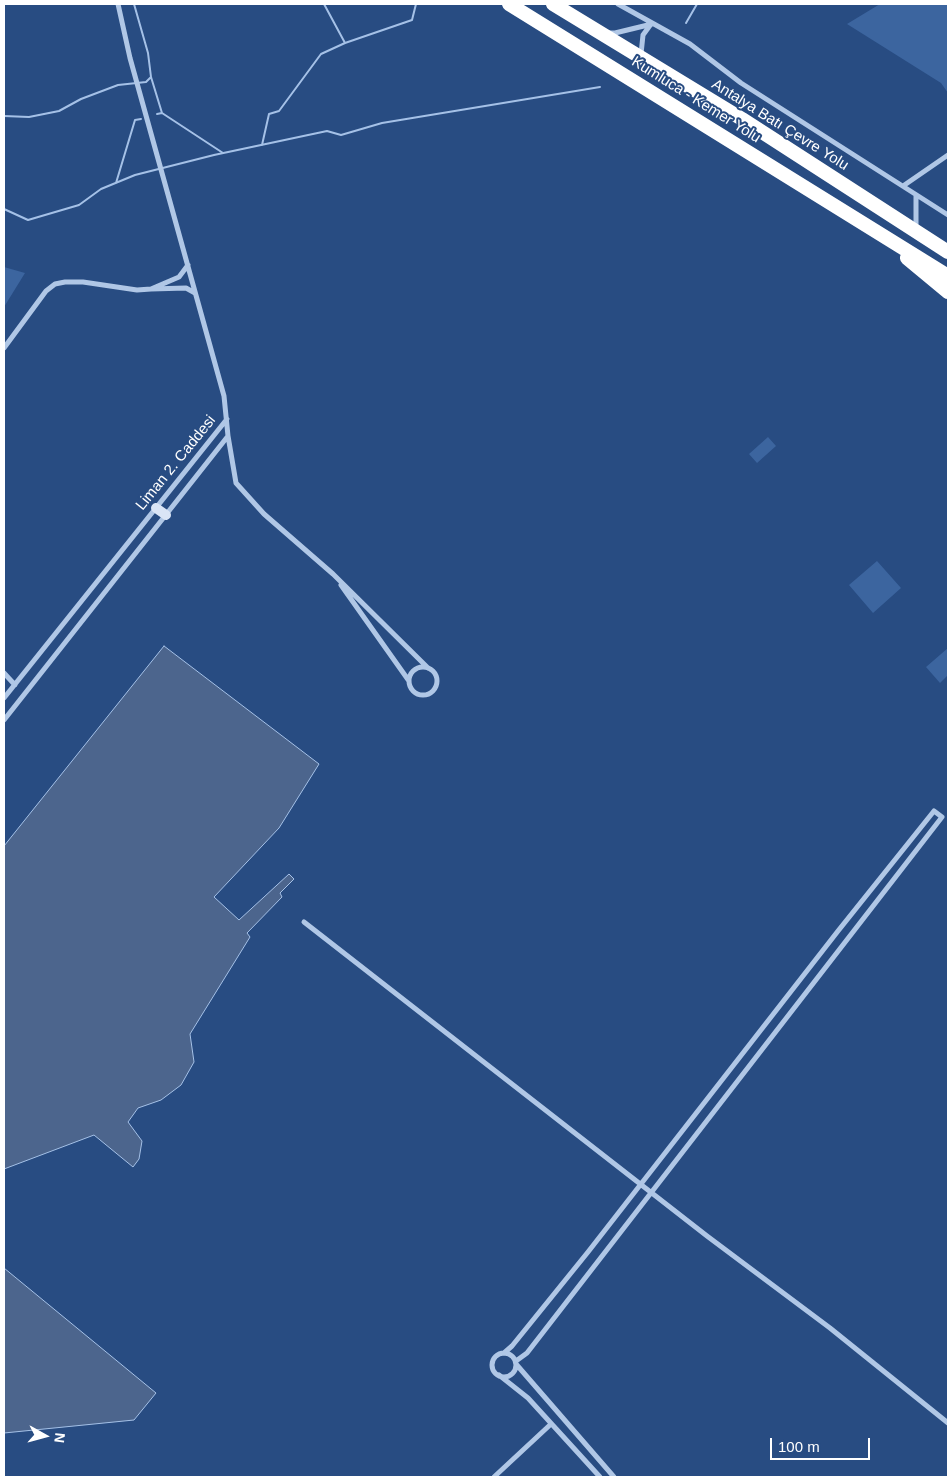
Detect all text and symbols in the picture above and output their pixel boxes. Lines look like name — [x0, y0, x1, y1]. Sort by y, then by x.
street label: Kumluca - Kemer Yolu — [628, 53, 764, 147]
street label: Antalya Batı Çevre Yolu — [708, 76, 852, 174]
street label: Liman 2. Caddesi — [132, 412, 220, 514]
north arrow — [20, 1411, 70, 1461]
scale bar — [772, 1428, 872, 1460]
text: N — [51, 1432, 68, 1444]
text: 100 m — [778, 1438, 820, 1455]

